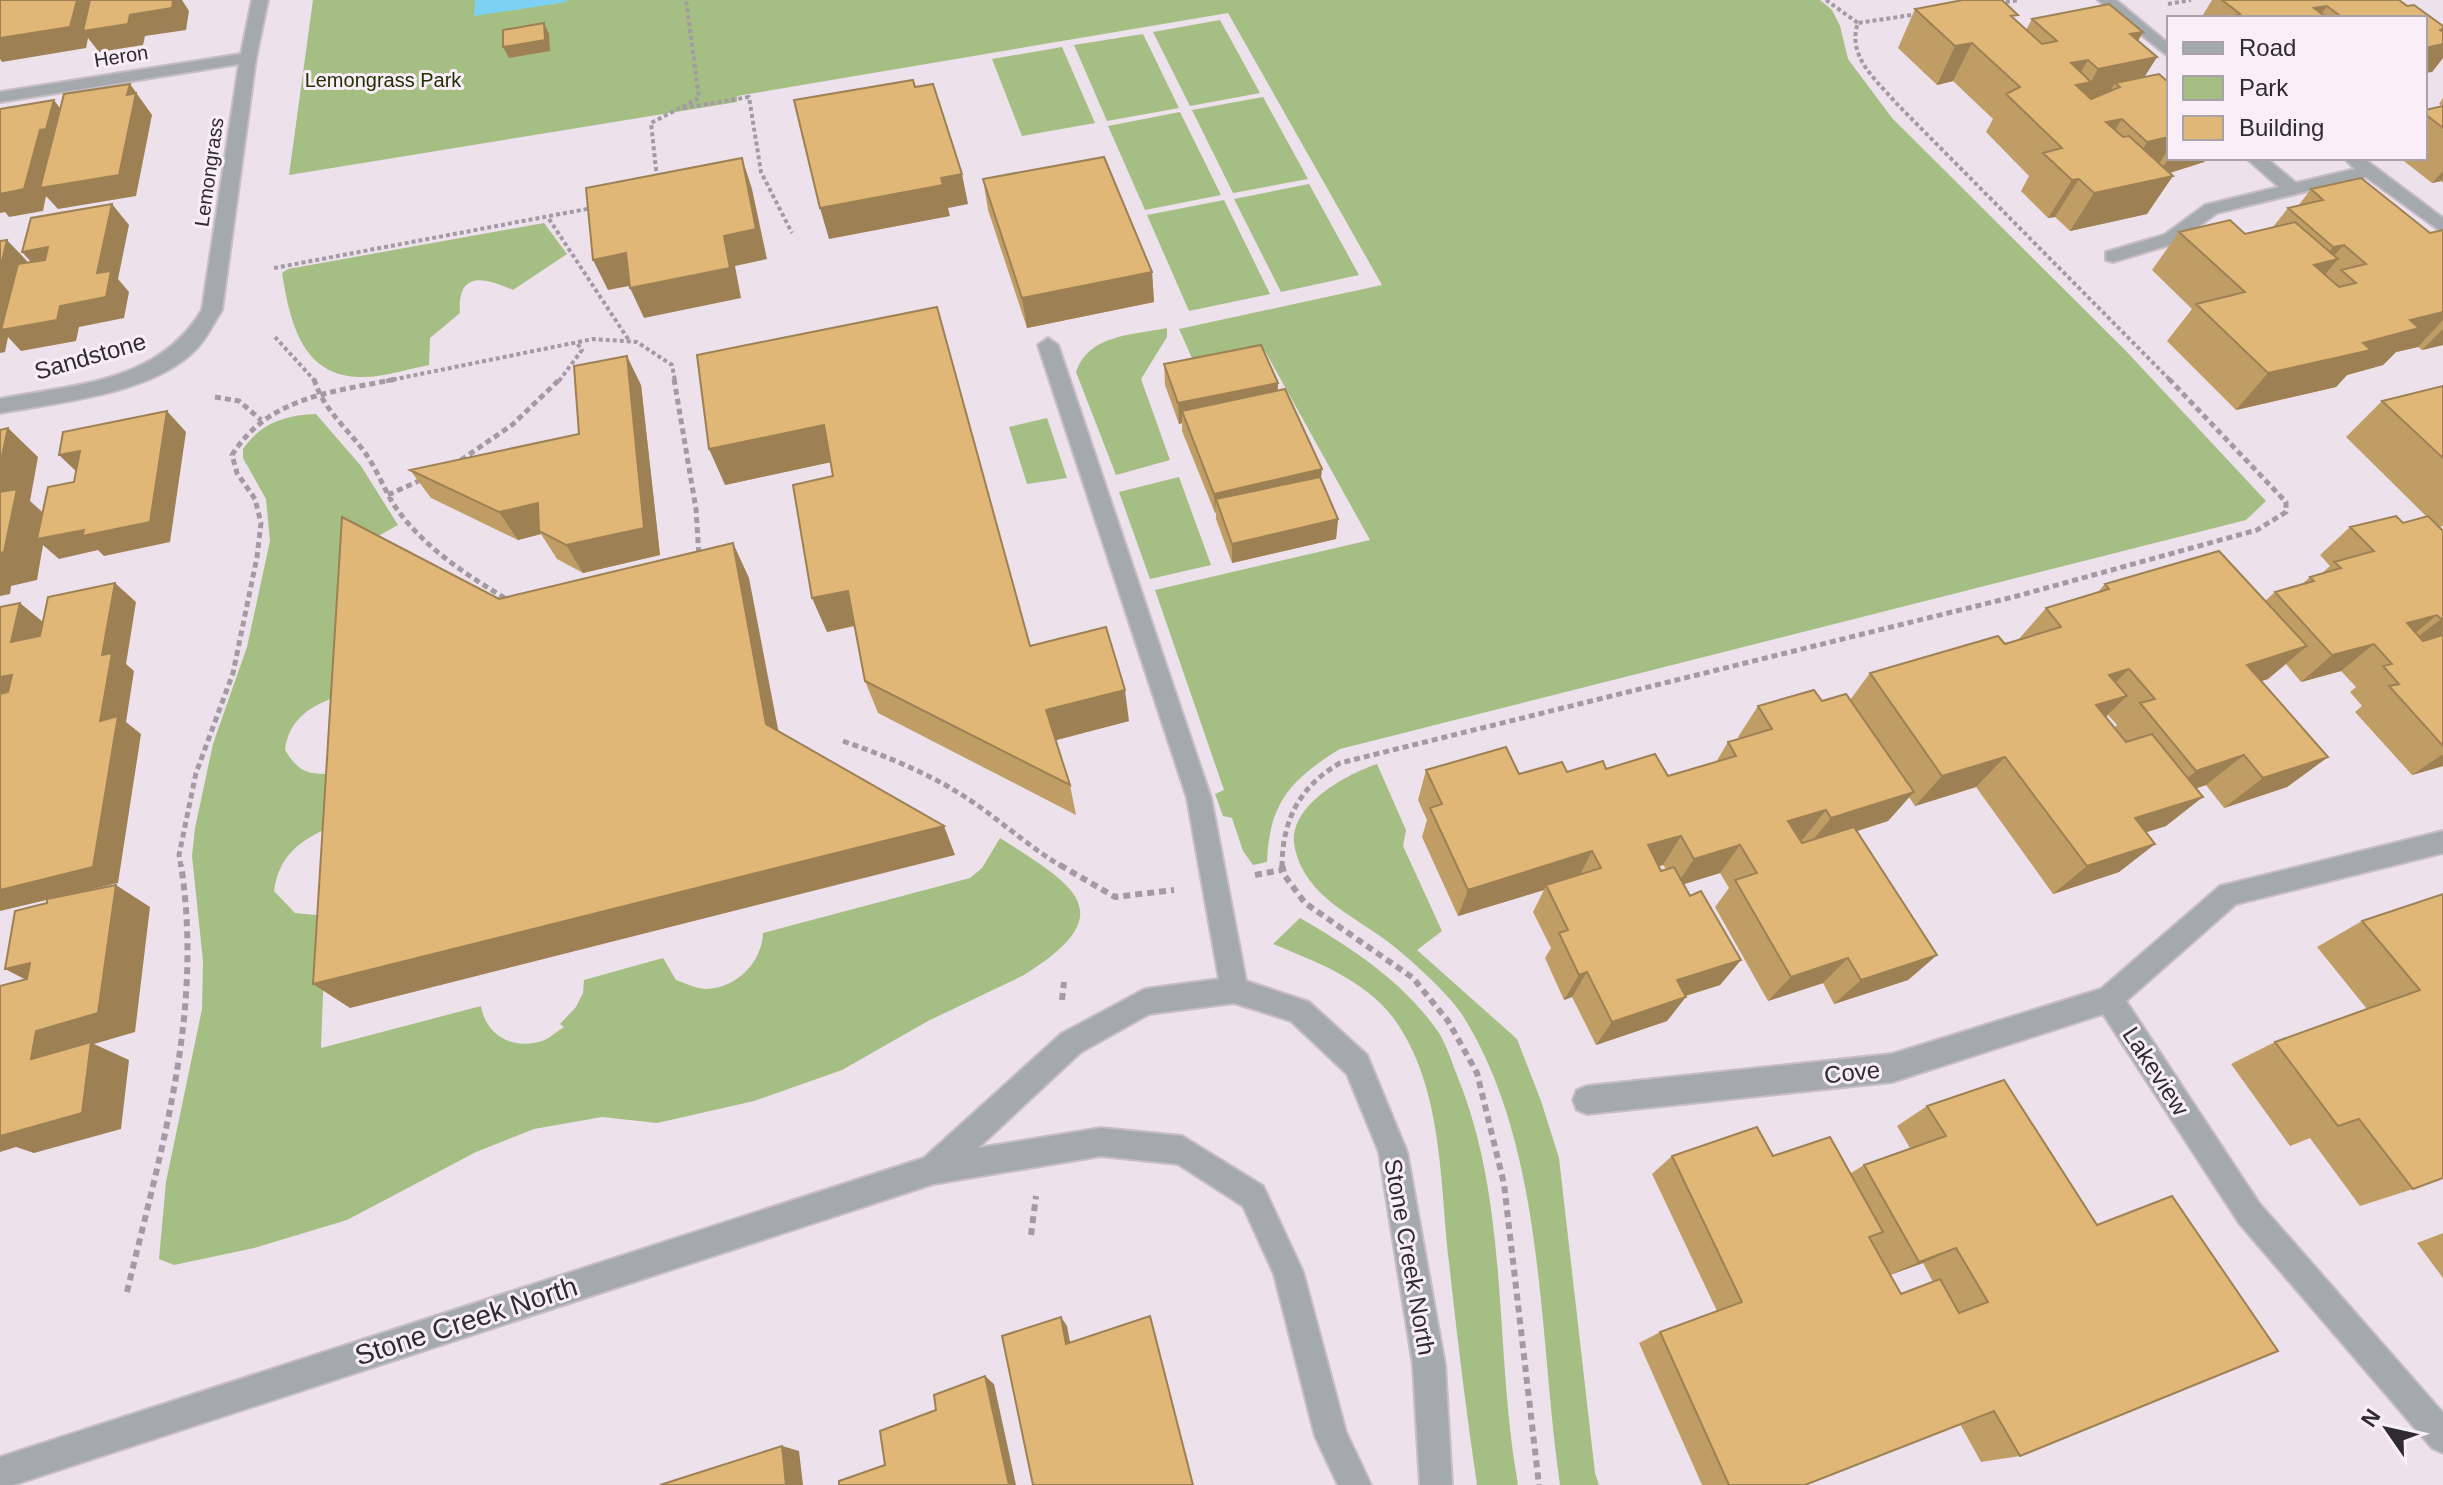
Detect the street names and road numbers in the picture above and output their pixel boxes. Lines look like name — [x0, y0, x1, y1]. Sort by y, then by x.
street label: Heron — [92, 41, 150, 71]
street label: Lemongrass — [190, 116, 228, 228]
street label: Sandstone — [31, 327, 149, 385]
street label: Lakeview — [2117, 1022, 2195, 1121]
street label: Cove — [1823, 1056, 1881, 1088]
street label: Stone Creek North — [1379, 1157, 1441, 1357]
street label: Stone Creek North — [351, 1270, 581, 1372]

